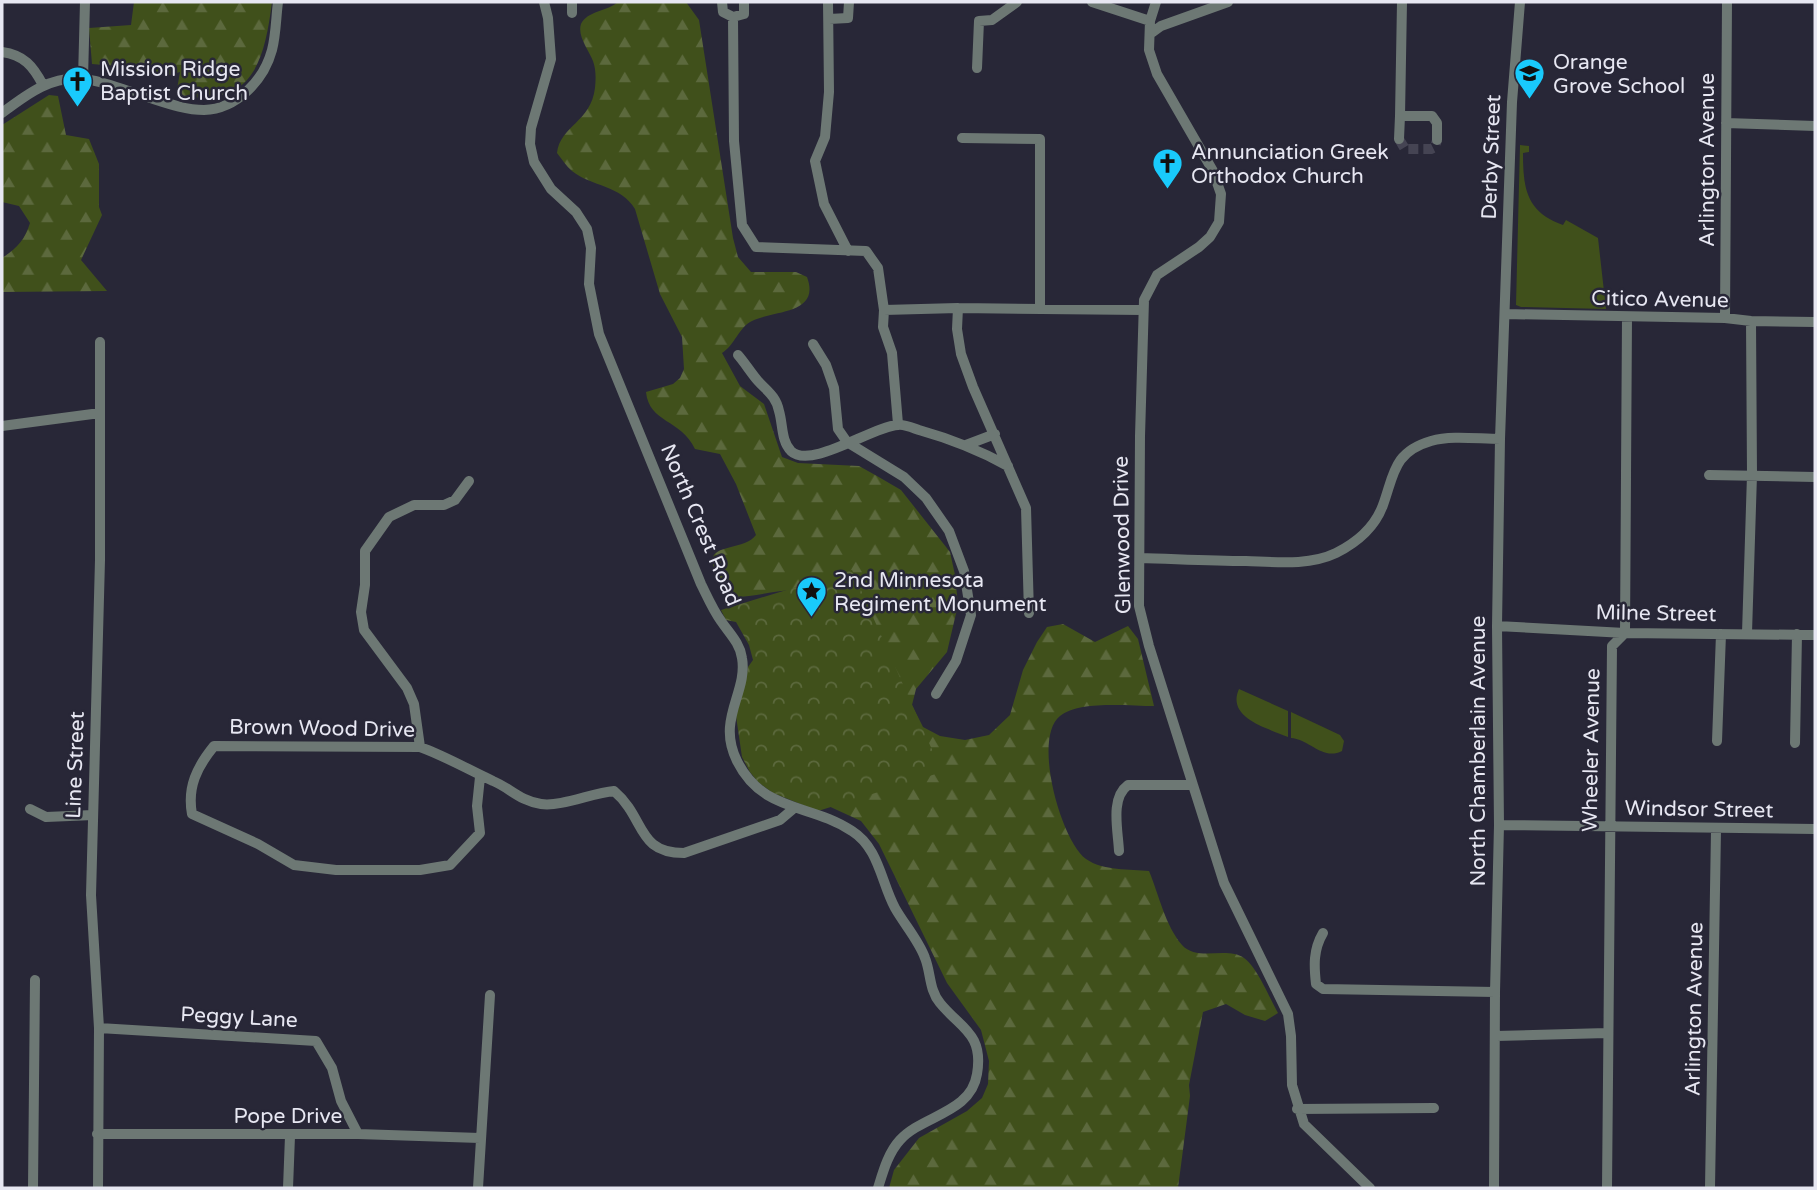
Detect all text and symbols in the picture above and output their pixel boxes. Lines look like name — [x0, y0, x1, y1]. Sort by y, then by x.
place label: Orange Grove School — [1553, 50, 1685, 99]
place label: Mission Ridge Baptist Church — [100, 57, 248, 106]
school or university icon: Orange Grove School — [1513, 57, 1547, 101]
church icon: Mission Ridge Baptist Church — [60, 64, 94, 108]
street label: Arlington Avenue — [1695, 73, 1720, 247]
street label: Derby Street — [1477, 94, 1506, 220]
place label: Annunciation Greek Orthodox Church — [1191, 140, 1389, 189]
church icon: Annunciation Greek Orthodox Church — [1151, 147, 1185, 191]
street label: Citico Avenue — [1591, 286, 1729, 313]
street label: North Crest Road — [655, 440, 746, 610]
street label: Glenwood Drive — [1109, 456, 1136, 614]
place label: 2nd Minnesota Regiment Monument — [834, 568, 1046, 617]
place icon: 2nd Minnesota Regiment Monument — [794, 575, 828, 619]
street label: Milne Street — [1595, 600, 1717, 627]
street label: North Chamberlain Avenue — [1466, 615, 1491, 886]
street label: Wheeler Avenue — [1578, 668, 1605, 832]
street label: Line Street — [61, 711, 90, 819]
street label: Brown Wood Drive — [229, 714, 415, 743]
street label: Windsor Street — [1624, 796, 1774, 823]
street label: Arlington Avenue — [1680, 922, 1709, 1096]
street label: Peggy Lane — [180, 1002, 298, 1033]
street label: Pope Drive — [234, 1104, 343, 1129]

